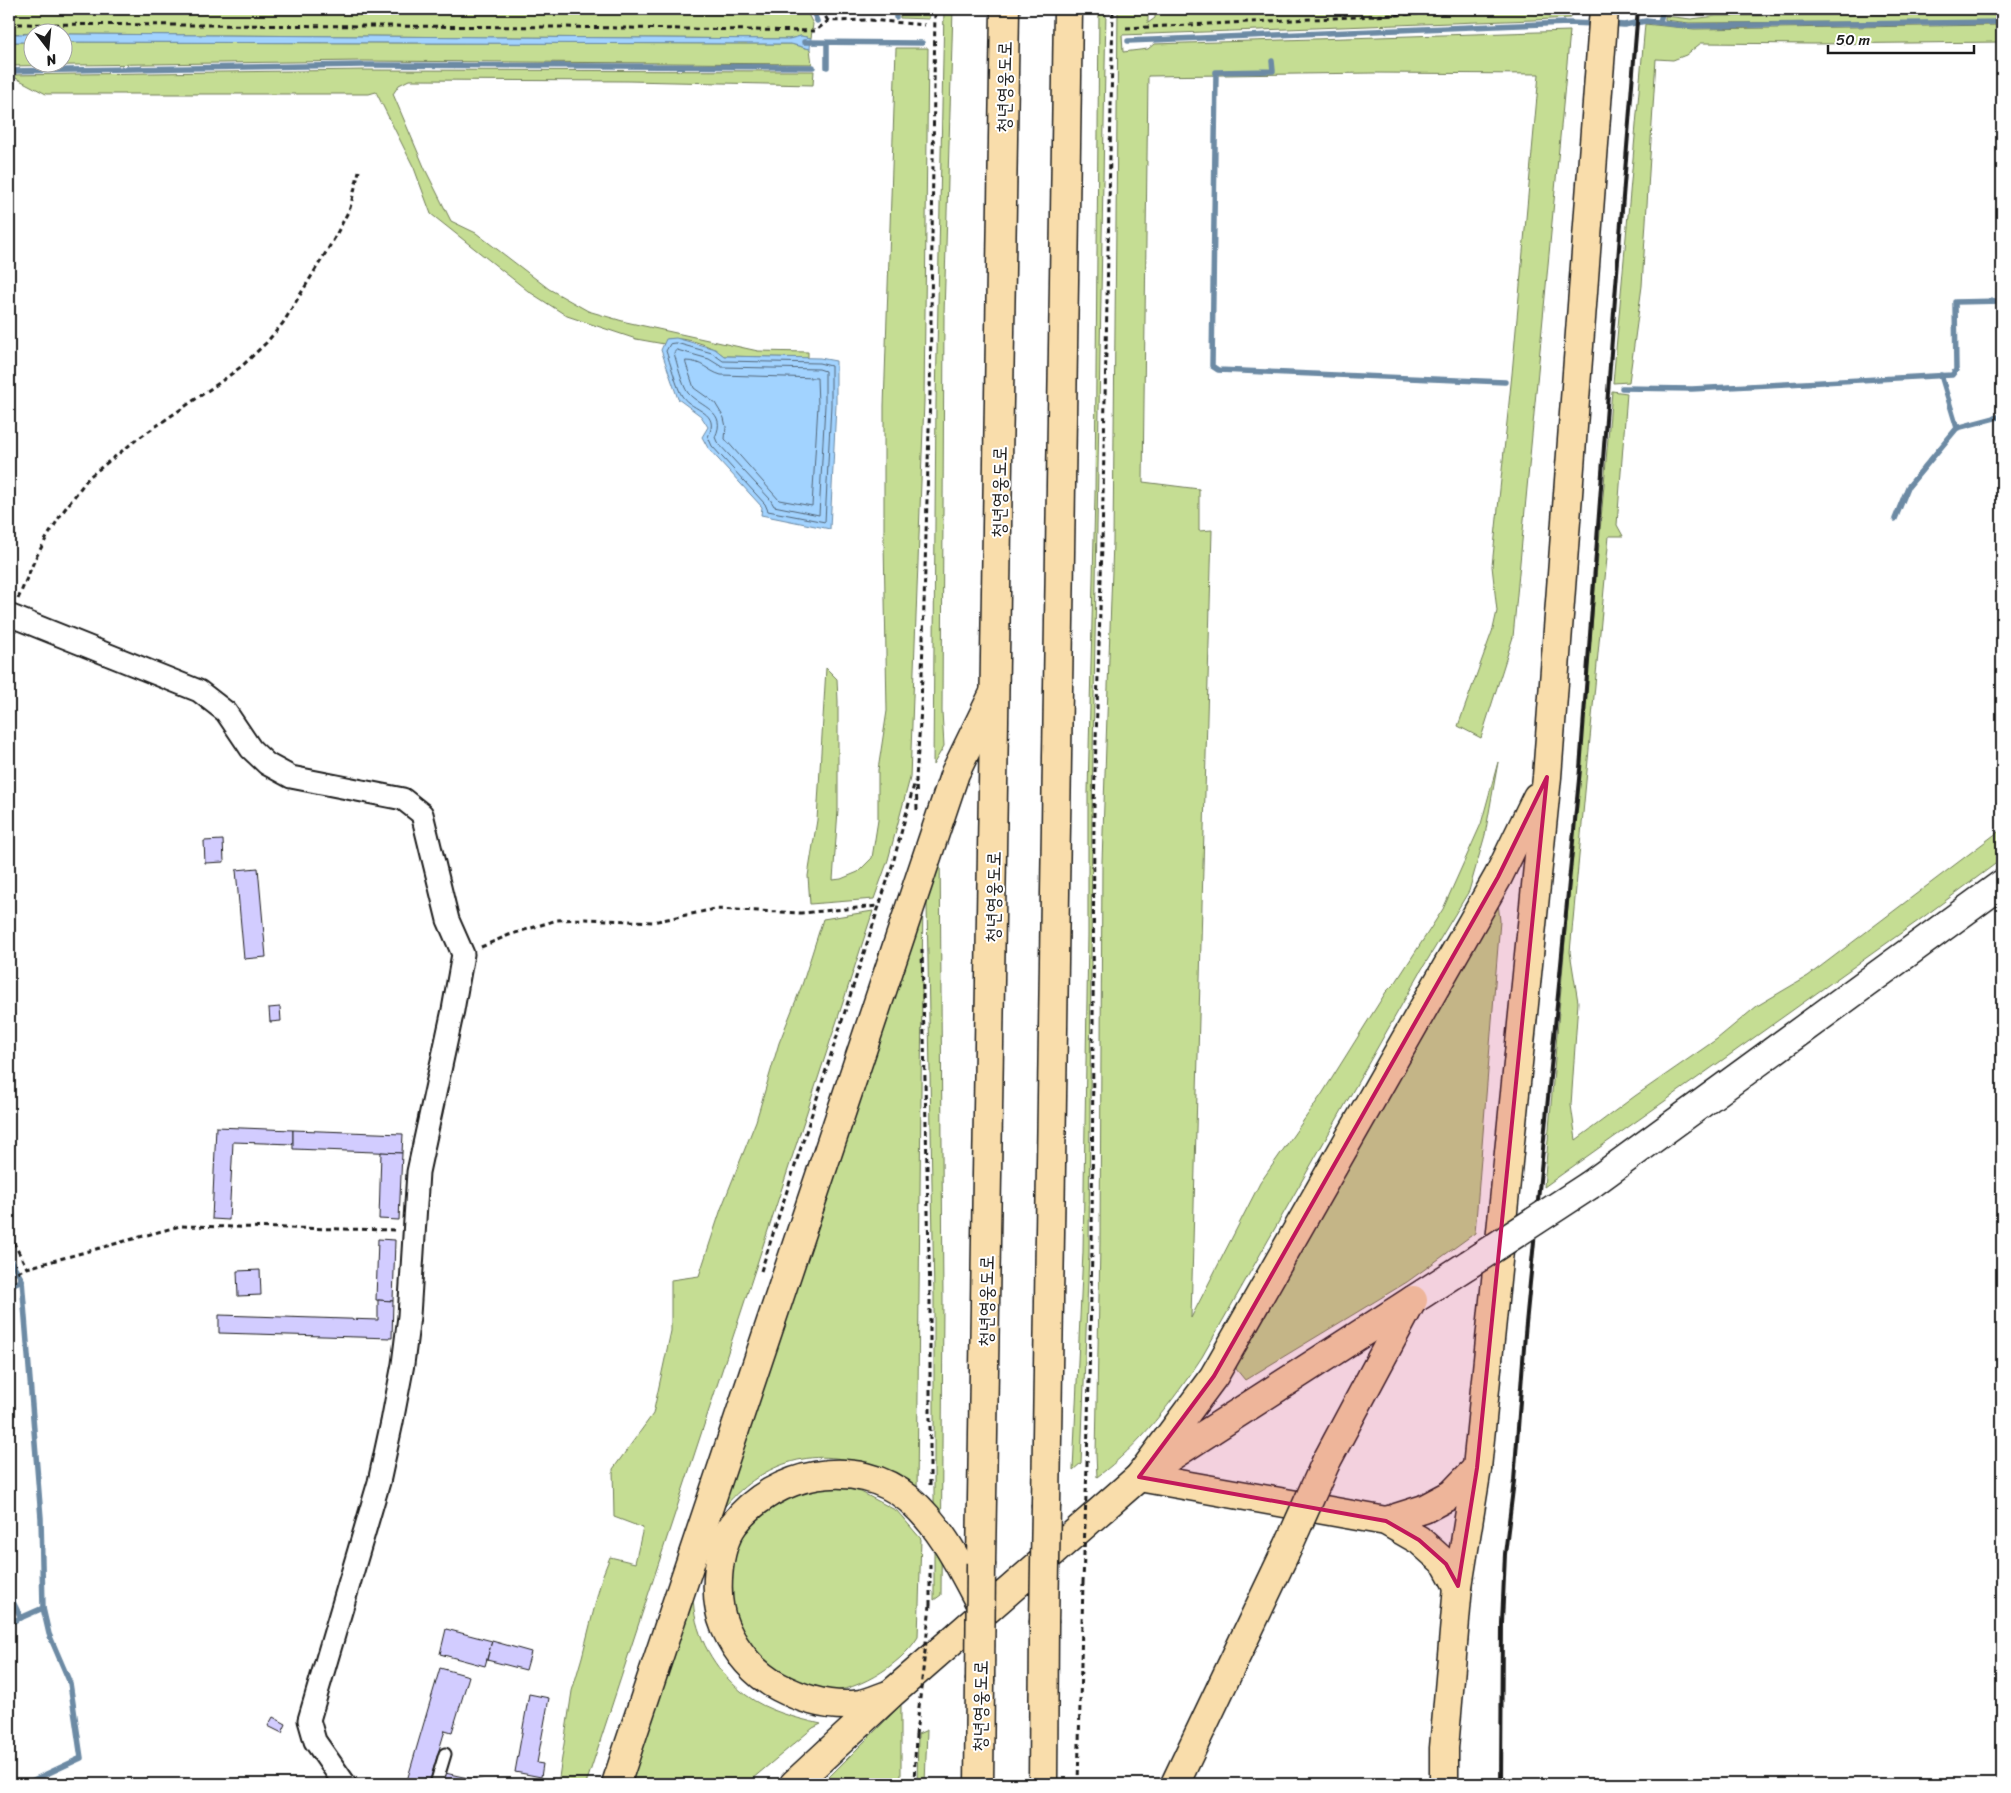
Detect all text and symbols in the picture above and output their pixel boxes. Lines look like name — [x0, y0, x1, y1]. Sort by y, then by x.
north arrow — [22, 22, 72, 72]
scale bar — [1828, 22, 1975, 54]
text: 50 m — [1836, 27, 1871, 53]
street label: 청년영웅도로 — [987, 41, 1021, 133]
text: N — [43, 46, 61, 73]
street label: 청년영웅도로 — [982, 446, 1016, 538]
street label: 청년영웅도로 — [976, 851, 1010, 943]
street label: 청년영웅도로 — [969, 1255, 1003, 1347]
street label: 청년영웅도로 — [963, 1660, 997, 1752]

